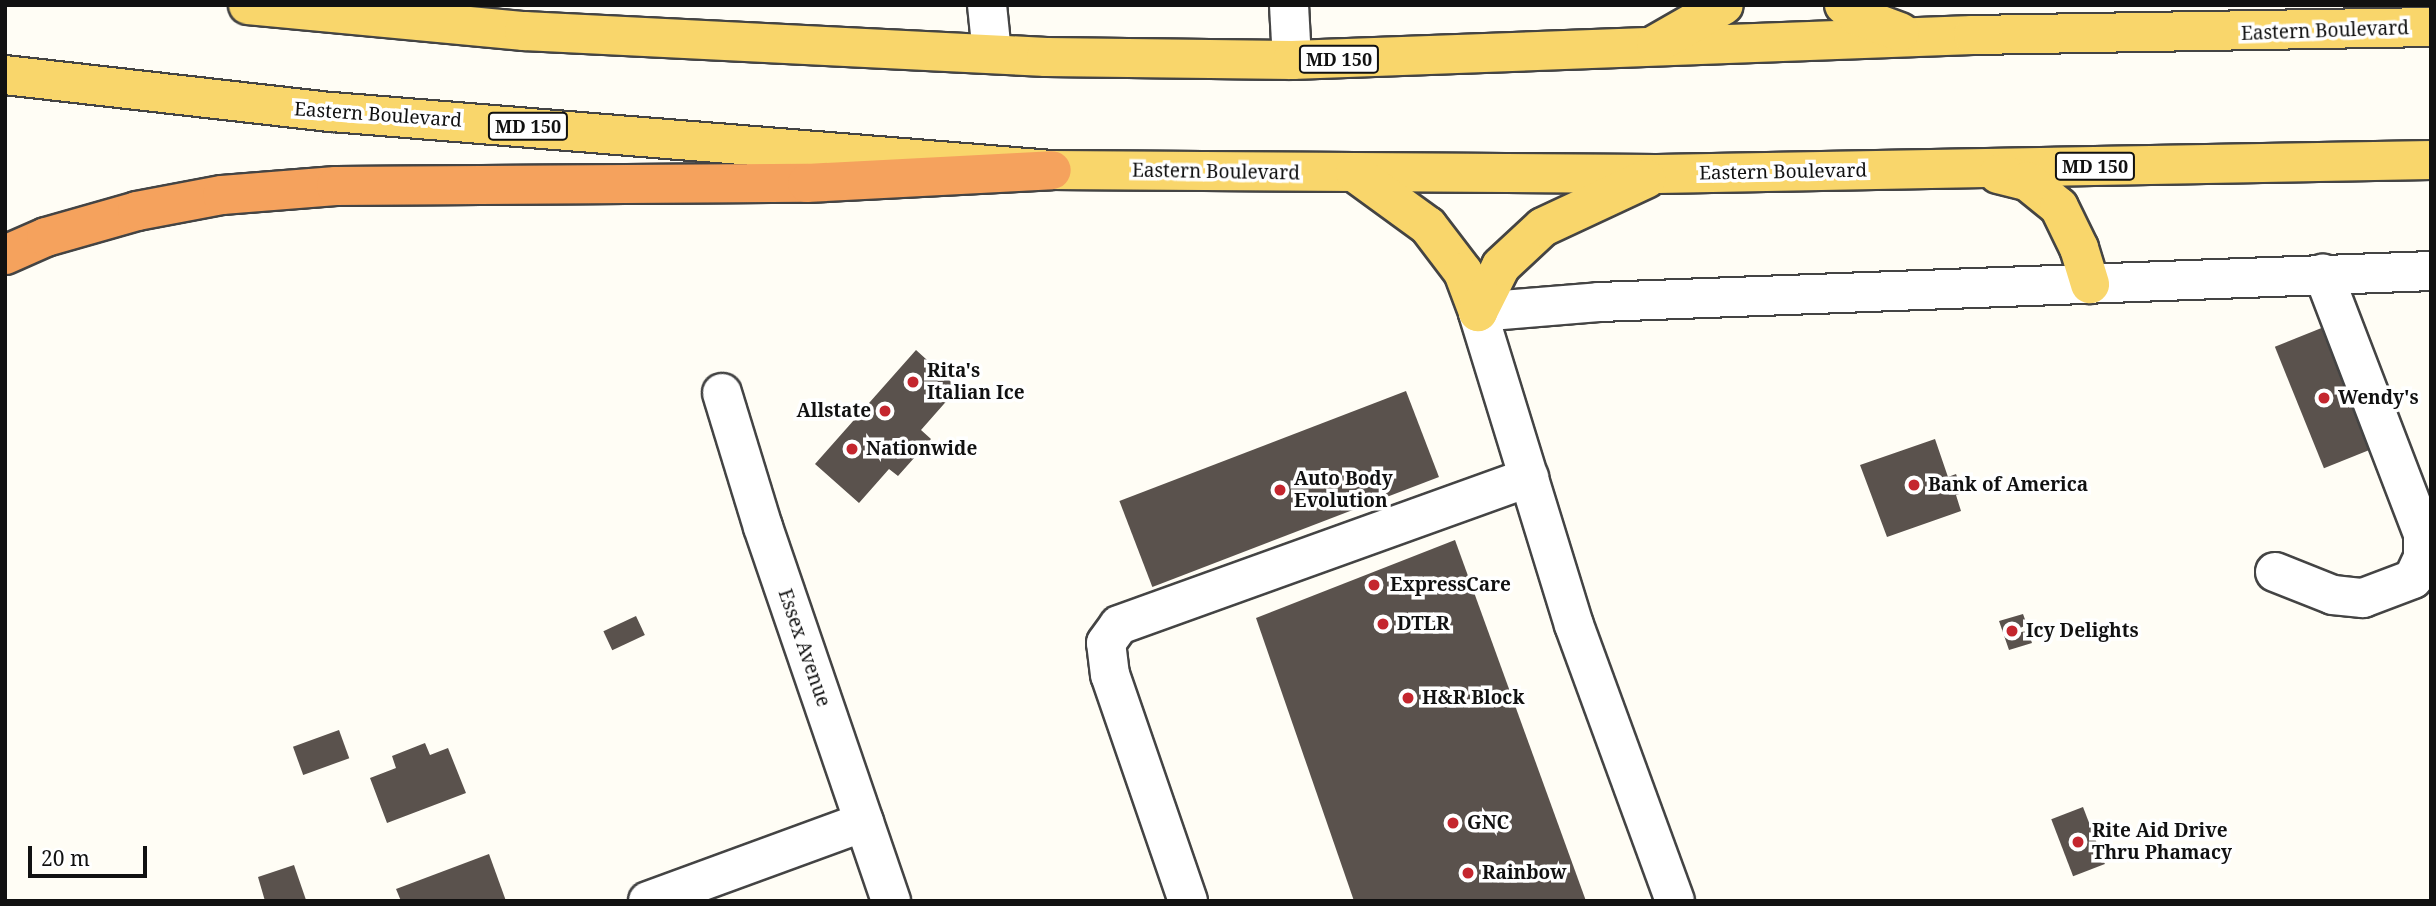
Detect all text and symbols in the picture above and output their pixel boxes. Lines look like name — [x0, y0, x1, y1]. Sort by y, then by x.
street label: Eastern Boulevard — [2241, 17, 2409, 45]
road number: MD 150 — [1299, 44, 1379, 74]
street label: Eastern Boulevard — [293, 98, 463, 132]
road number: MD 150 — [488, 112, 568, 140]
road number: MD 150 — [2055, 152, 2135, 181]
street label: Eastern Boulevard — [1132, 159, 1300, 185]
street label: Eastern Boulevard — [1699, 159, 1867, 185]
place label: Rita's Italian Ice — [927, 360, 1025, 404]
marker: Rita's Italian Ice — [905, 374, 921, 390]
place label: Wendy's — [2338, 387, 2419, 409]
marker: Wendy's — [2316, 390, 2332, 406]
place label: Allstate — [797, 400, 871, 422]
marker: Allstate — [877, 403, 893, 419]
place label: Nationwide — [866, 438, 977, 460]
marker: Nationwide — [844, 441, 860, 457]
place label: Auto Body Evolution — [1294, 468, 1393, 512]
place label: Bank of America — [1928, 474, 2088, 496]
marker: Bank of America — [1906, 477, 1922, 493]
marker: Auto Body Evolution — [1272, 482, 1288, 498]
place label: ExpressCare — [1390, 574, 1511, 596]
marker: ExpressCare — [1364, 575, 1384, 595]
street label: Essex Avenue — [773, 586, 835, 710]
place label: DTLR — [1397, 613, 1450, 635]
marker: DTLR — [1375, 616, 1391, 632]
place label: Icy Delights — [2026, 620, 2139, 642]
marker: Icy Delights — [2004, 623, 2020, 639]
place label: H&R Block — [1422, 687, 1524, 709]
marker: H&R Block — [1400, 690, 1416, 706]
place label: GNC — [1467, 812, 1509, 834]
marker: GNC — [1445, 815, 1461, 831]
place label: Rite Aid Drive Thru Phamacy — [2092, 820, 2232, 864]
scale bar — [32, 832, 150, 876]
marker: Rite Aid Drive Thru Phamacy — [2070, 834, 2086, 850]
text: 20 m — [41, 844, 90, 872]
place label: Rainbow — [1482, 862, 1567, 884]
marker: Rainbow — [1460, 865, 1476, 881]

